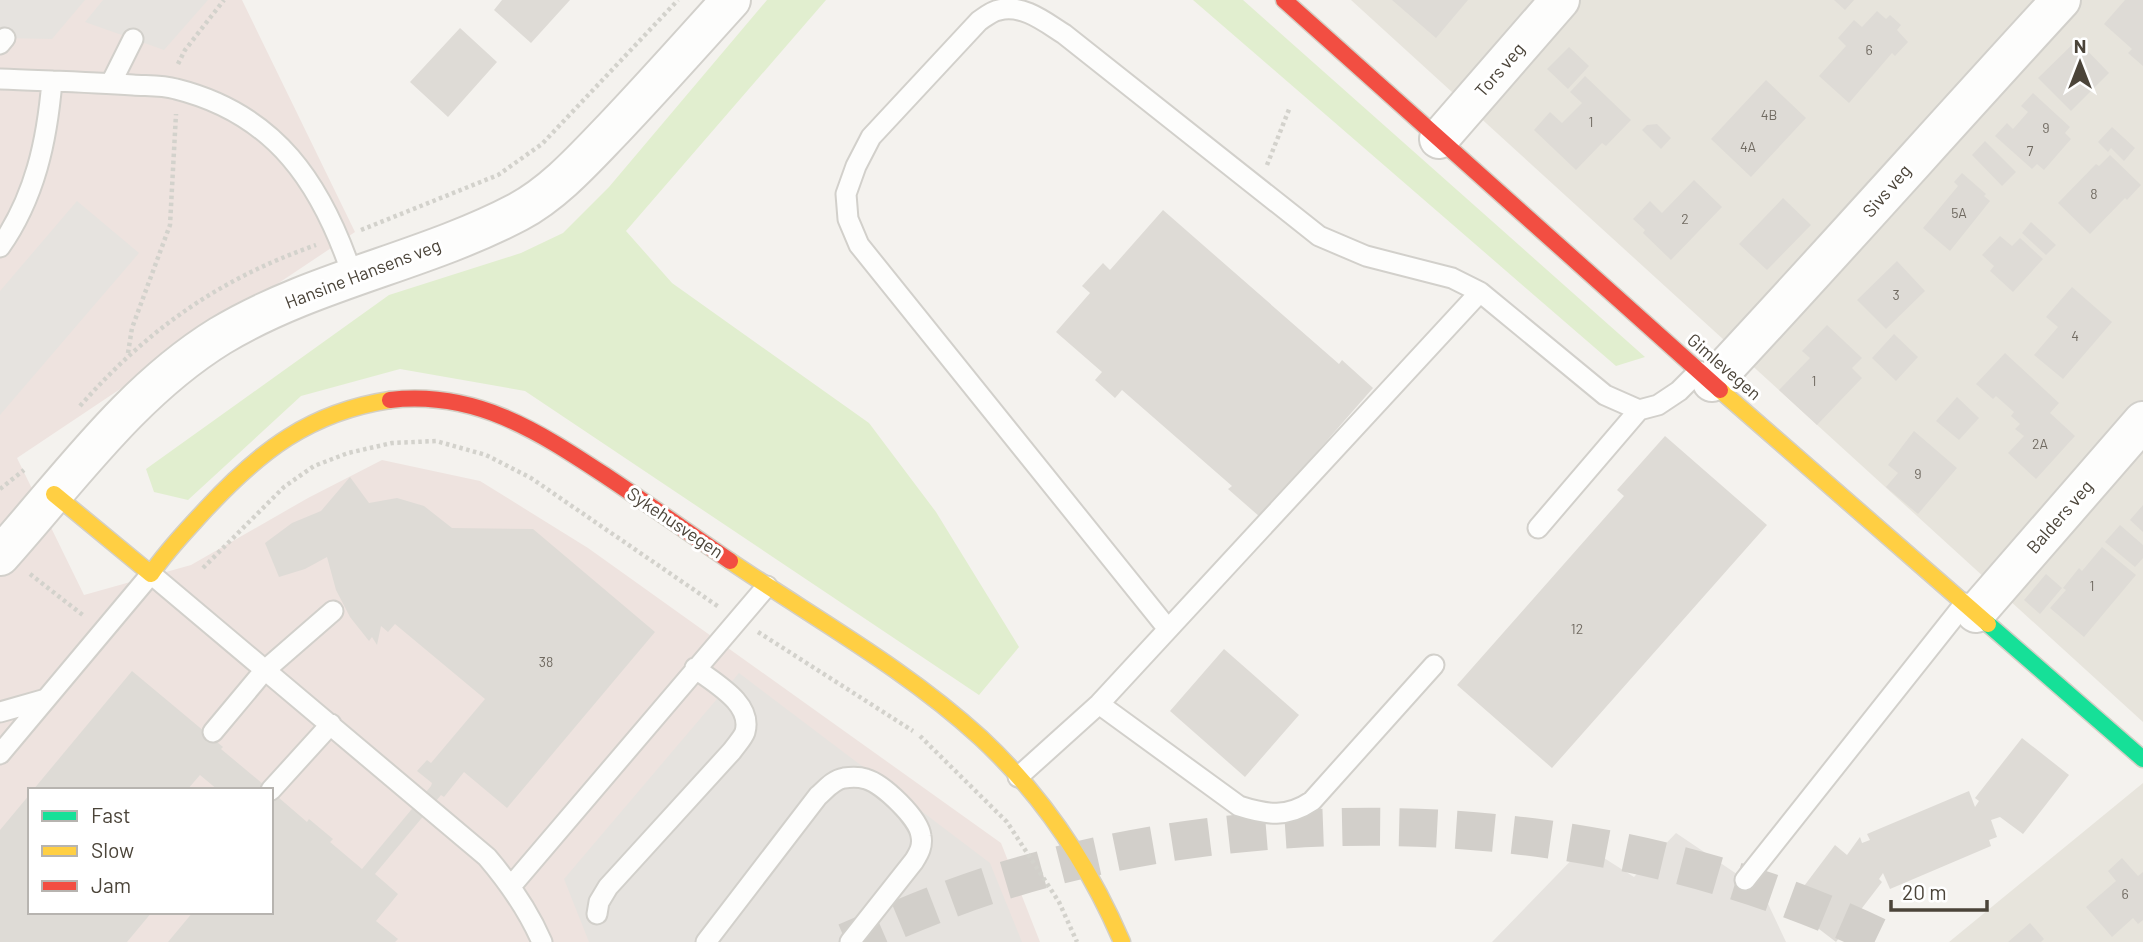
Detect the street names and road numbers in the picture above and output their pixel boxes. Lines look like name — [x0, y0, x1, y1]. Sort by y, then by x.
street label: Tors veg — [1470, 38, 1529, 101]
street label: Sivs veg — [1857, 159, 1915, 221]
street label: Hansine Hansens veg — [282, 233, 444, 313]
street label: Gimlevegen — [1683, 328, 1766, 404]
street label: Balders veg — [2021, 475, 2097, 558]
street label: Sykehusvegen — [623, 482, 728, 562]

